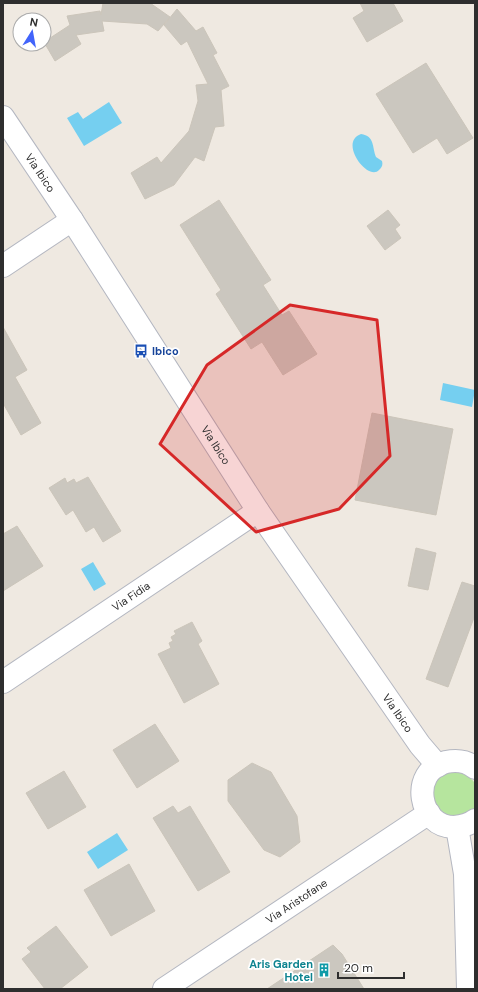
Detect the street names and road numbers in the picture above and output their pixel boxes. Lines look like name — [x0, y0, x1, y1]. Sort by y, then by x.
street label: Via Ibico — [22, 151, 58, 195]
street label: Via Ibico — [198, 423, 234, 467]
street label: Via Fidia — [109, 578, 153, 614]
street label: Via Ibico — [380, 691, 416, 735]
street label: Via Aristofane — [263, 876, 330, 927]

